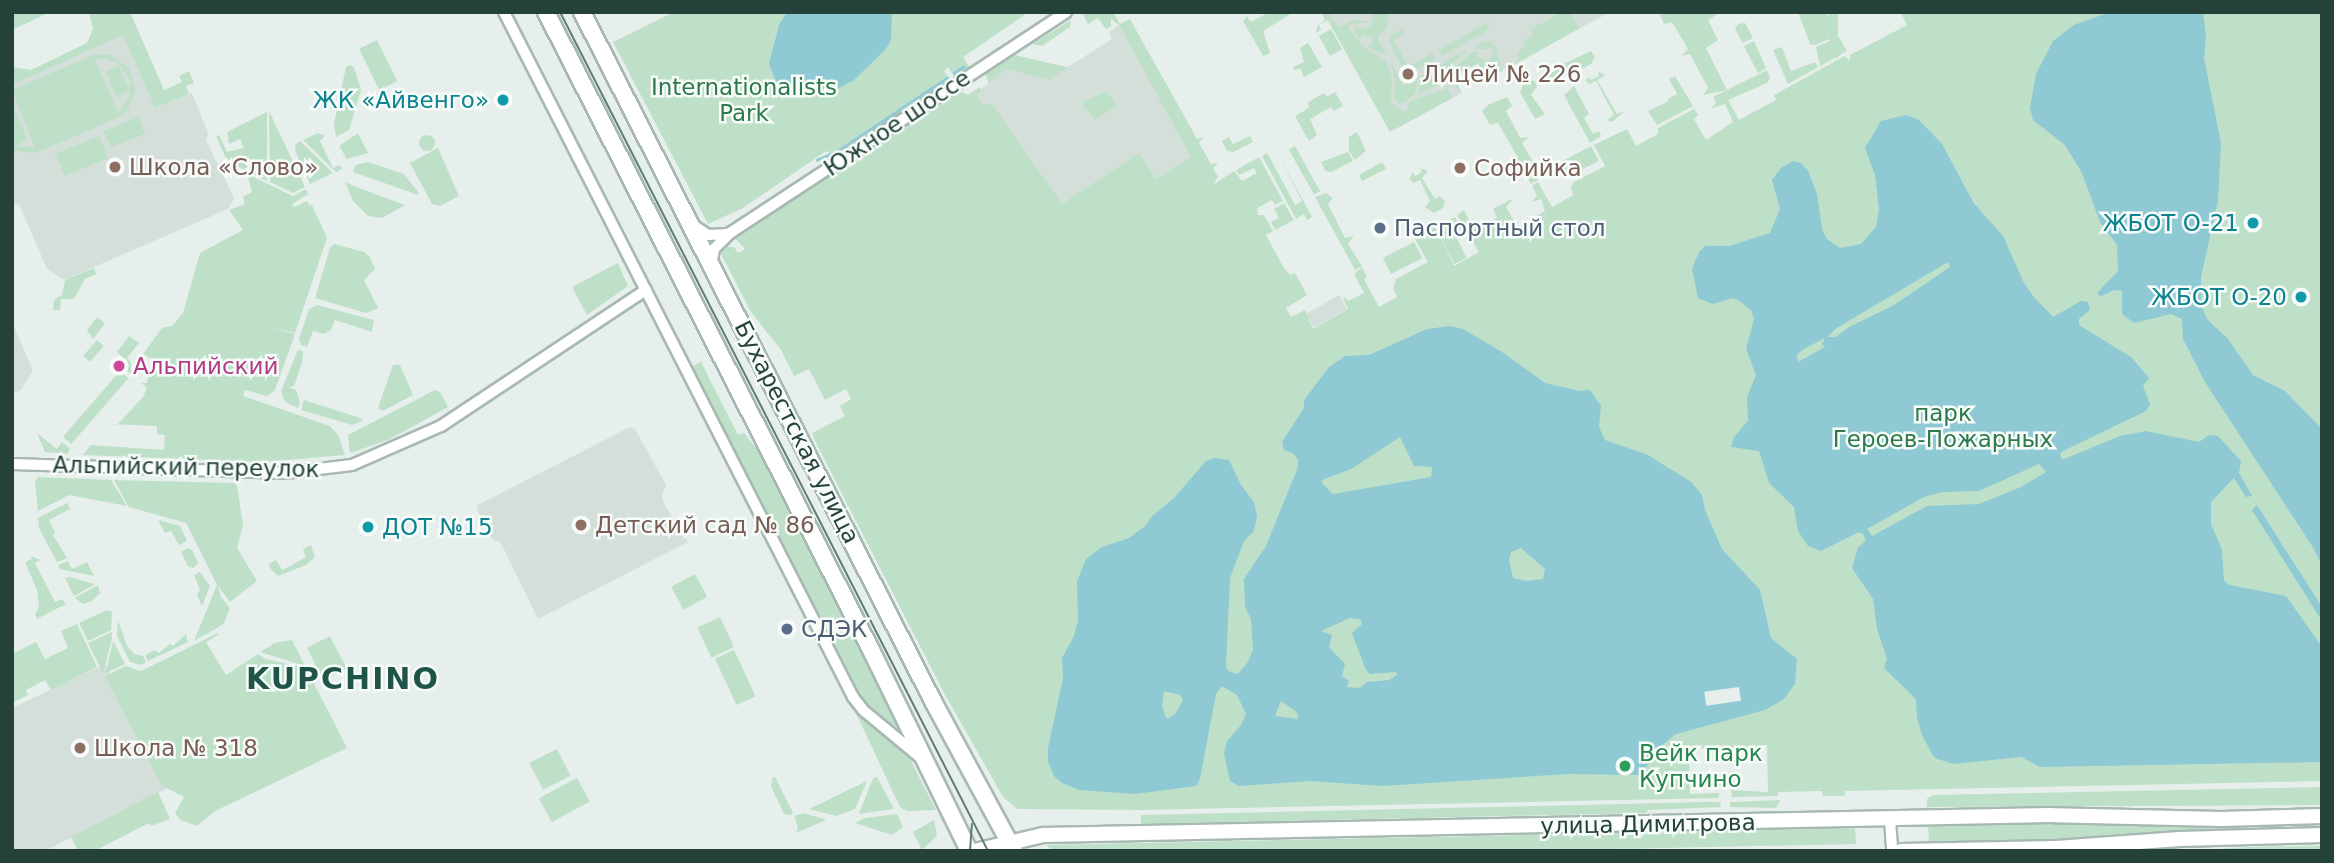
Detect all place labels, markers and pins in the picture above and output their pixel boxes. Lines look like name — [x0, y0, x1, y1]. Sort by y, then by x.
place label: Лицей № 226 — [1422, 60, 1581, 88]
marker: Лицей № 226 — [1400, 66, 1416, 82]
place label: ЖК «Айвенго» — [313, 86, 489, 114]
marker: ЖК «Айвенго» — [495, 92, 511, 108]
place label: Школа «Слово» — [129, 153, 318, 181]
place label: Софийка — [1474, 154, 1582, 182]
marker: Школа «Слово» — [107, 159, 123, 175]
marker: Софийка — [1452, 160, 1468, 176]
place label: ЖБОТ O-21 — [2103, 209, 2239, 237]
place label: Паспортный стол — [1394, 214, 1605, 242]
marker: ЖБОТ O-21 — [2245, 215, 2261, 231]
marker: Паспортный стол — [1372, 220, 1388, 236]
place label: ЖБОТ О-20 — [2151, 283, 2287, 311]
marker: ЖБОТ О-20 — [2293, 289, 2309, 305]
place label: Альпийский — [133, 352, 278, 380]
marker: Альпийский — [111, 358, 127, 374]
place label: Детский сад № 86 — [595, 511, 815, 539]
place label: ДОТ №15 — [382, 513, 493, 541]
marker: Детский сад № 86 — [573, 517, 589, 533]
marker: ДОТ №15 — [360, 519, 376, 535]
place label: СДЭК — [801, 615, 867, 643]
marker: СДЭК — [779, 621, 795, 637]
place label: Школа № 318 — [94, 734, 258, 762]
place label: Вейк парк Купчино — [1639, 739, 1763, 793]
marker: Школа № 318 — [72, 740, 88, 756]
marker: Вейк парк Купчино — [1617, 758, 1633, 774]

